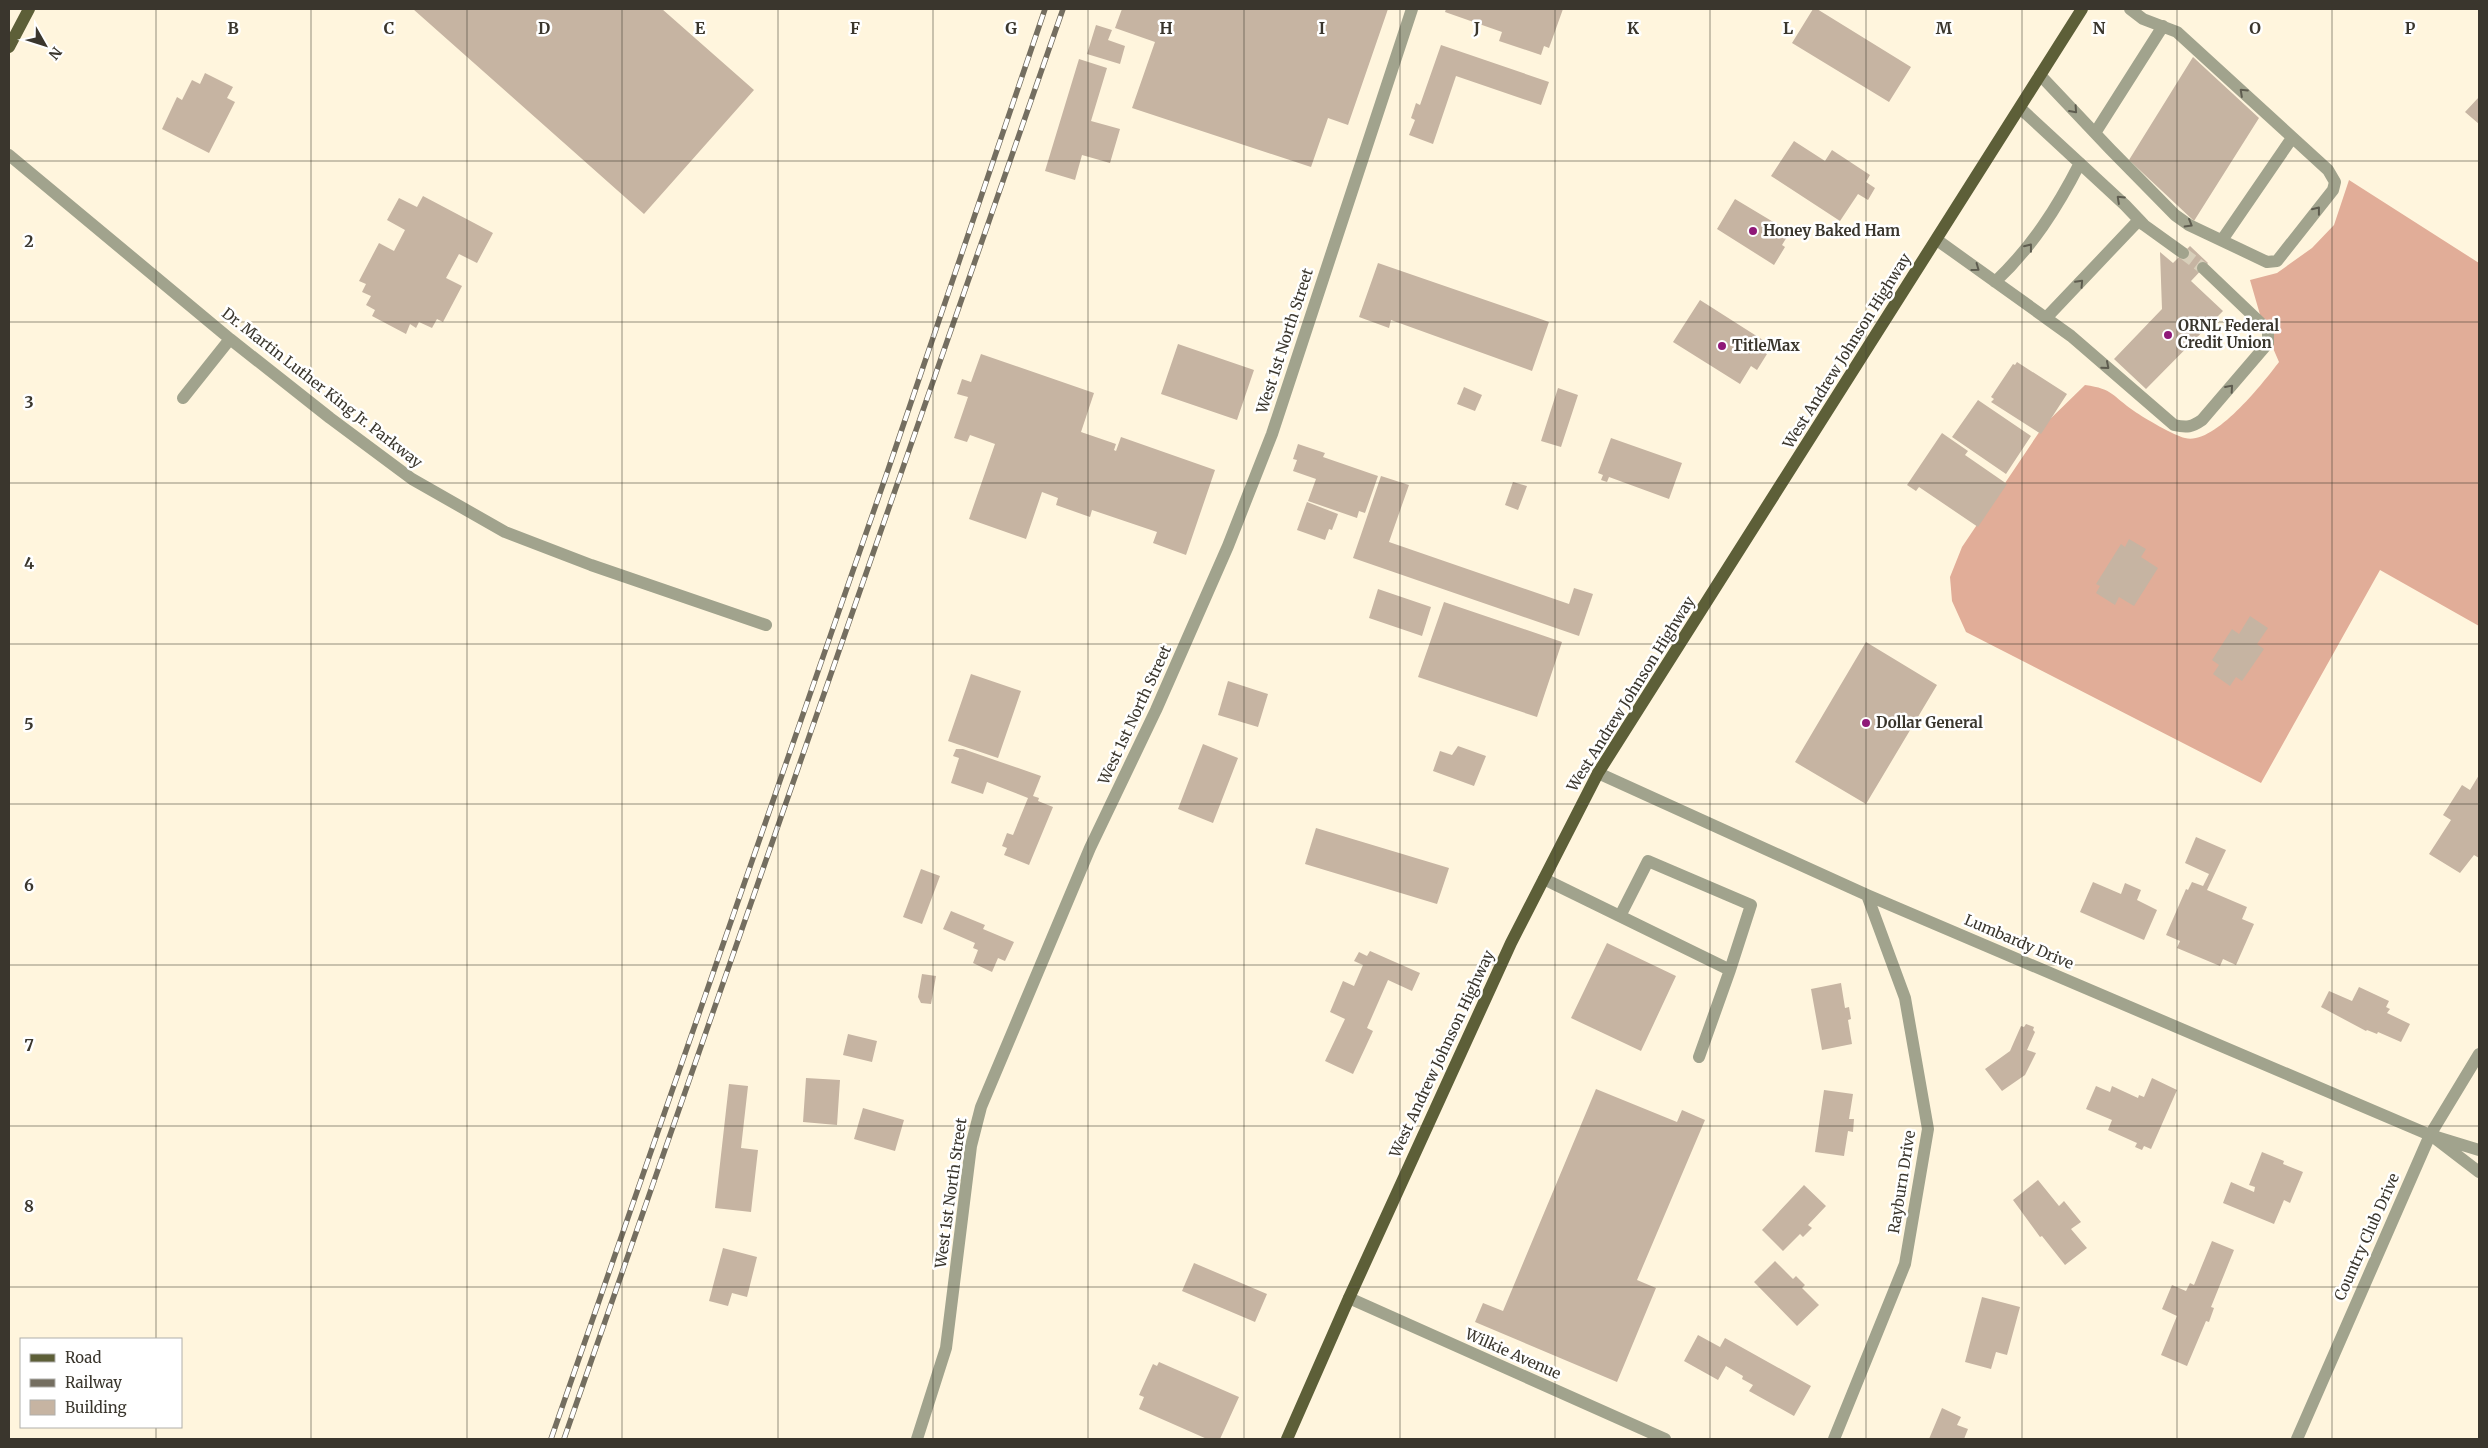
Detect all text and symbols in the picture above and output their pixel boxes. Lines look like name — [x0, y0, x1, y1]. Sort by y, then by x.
text: B — [227, 18, 239, 38]
text: C — [384, 18, 394, 38]
text: D — [538, 18, 550, 38]
text: E — [695, 18, 706, 38]
text: F — [850, 18, 860, 38]
text: G — [1005, 18, 1017, 38]
text: H — [1159, 18, 1173, 38]
text: I — [1319, 18, 1325, 38]
text: J — [1473, 18, 1480, 38]
text: K — [1627, 18, 1639, 38]
text: L — [1783, 18, 1793, 38]
text: M — [1936, 18, 1953, 38]
text: N — [2093, 18, 2106, 38]
text: O — [2249, 18, 2261, 38]
text: P — [2405, 18, 2416, 38]
north arrow — [20, 20, 70, 70]
text: N — [45, 43, 66, 63]
one-way arrow — [2239, 89, 2248, 98]
one-way arrow — [2068, 105, 2077, 114]
one-way arrow — [2116, 196, 2125, 205]
one-way arrow — [2312, 207, 2320, 216]
one-way arrow — [2184, 218, 2193, 228]
place label: Honey Baked Ham — [1763, 221, 1900, 240]
marker: Honey Baked Ham — [1747, 225, 1759, 237]
text: 2 — [24, 231, 34, 251]
one-way arrow — [2024, 244, 2032, 253]
street label: West Andrew Johnson Highway — [1778, 249, 1915, 453]
one-way arrow — [1970, 262, 1980, 271]
street label: West 1st North Street — [1252, 266, 1317, 417]
one-way arrow — [2074, 279, 2083, 288]
street label: Dr. Martin Luther King Jr. Parkway — [218, 303, 427, 472]
place label: ORNL Federal Credit Union — [2178, 316, 2279, 352]
marker: ORNL Federal Credit Union — [2162, 329, 2174, 341]
place label: TitleMax — [1732, 336, 1800, 355]
marker: TitleMax — [1716, 340, 1728, 352]
one-way arrow — [2100, 361, 2109, 370]
one-way arrow — [2224, 385, 2233, 394]
text: 3 — [24, 392, 34, 412]
text: 4 — [24, 553, 34, 573]
street label: West Andrew Johnson Highway — [1562, 592, 1699, 796]
street label: West 1st North Street — [1093, 642, 1175, 788]
place label: Dollar General — [1876, 713, 1983, 732]
text: 5 — [24, 714, 34, 734]
marker: Dollar General — [1860, 717, 1872, 729]
text: 6 — [24, 875, 34, 895]
street label: Lumbardy Drive — [1962, 910, 2077, 973]
street label: West Andrew Johnson Highway — [1385, 947, 1498, 1161]
text: 7 — [24, 1035, 34, 1055]
street label: West 1st North Street — [930, 1116, 970, 1270]
street label: Rayburn Drive — [1884, 1129, 1919, 1235]
street label: Country Club Drive — [2330, 1170, 2403, 1303]
text: 8 — [24, 1196, 34, 1216]
street label: Wilkie Avenue — [1461, 1324, 1564, 1383]
legend — [20, 1338, 182, 1428]
text: Road — [65, 1348, 101, 1367]
text: Railway — [65, 1373, 122, 1392]
text: Building — [65, 1398, 127, 1417]

